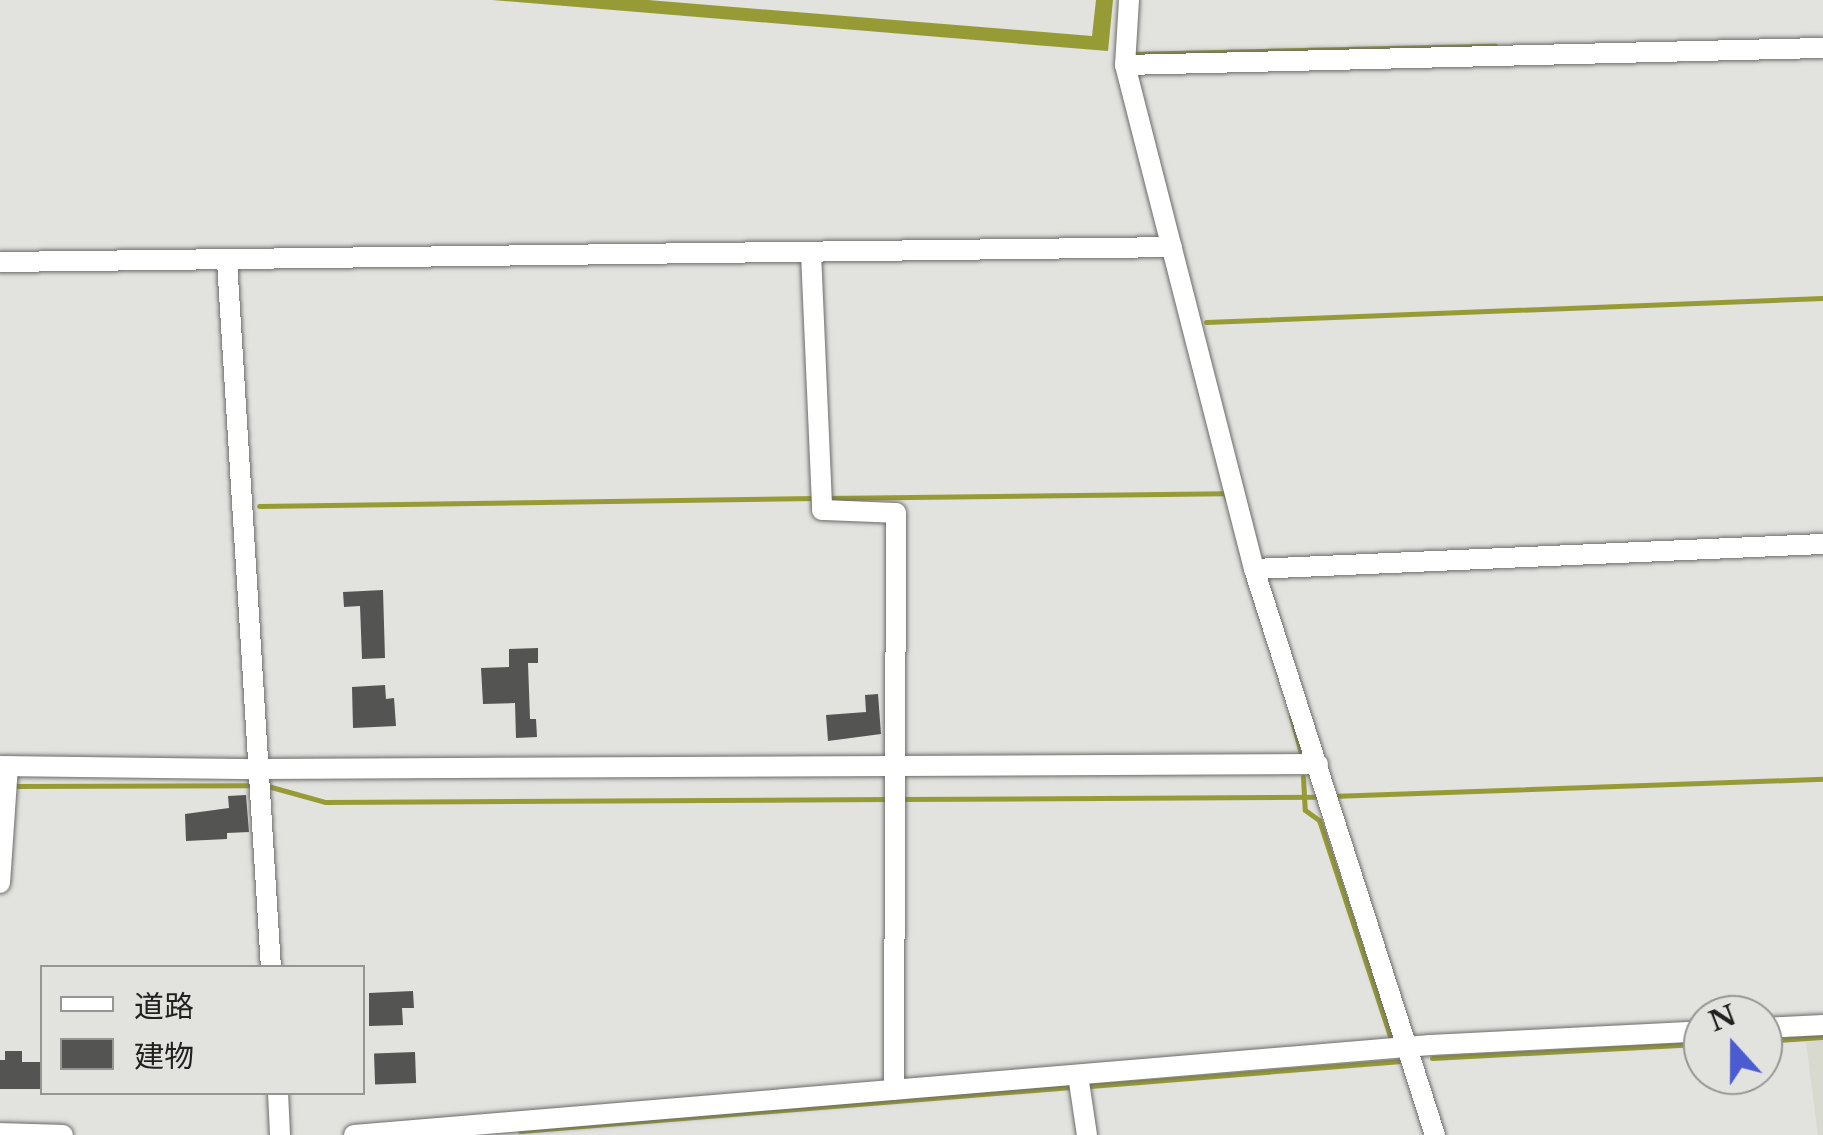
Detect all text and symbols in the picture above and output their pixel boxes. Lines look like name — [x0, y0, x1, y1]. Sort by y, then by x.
legend — [40, 965, 365, 1095]
text: 道路 — [134, 988, 194, 1025]
north arrow — [1683, 995, 1783, 1095]
text: N — [1704, 997, 1741, 1039]
text: 建物 — [134, 1038, 194, 1075]

